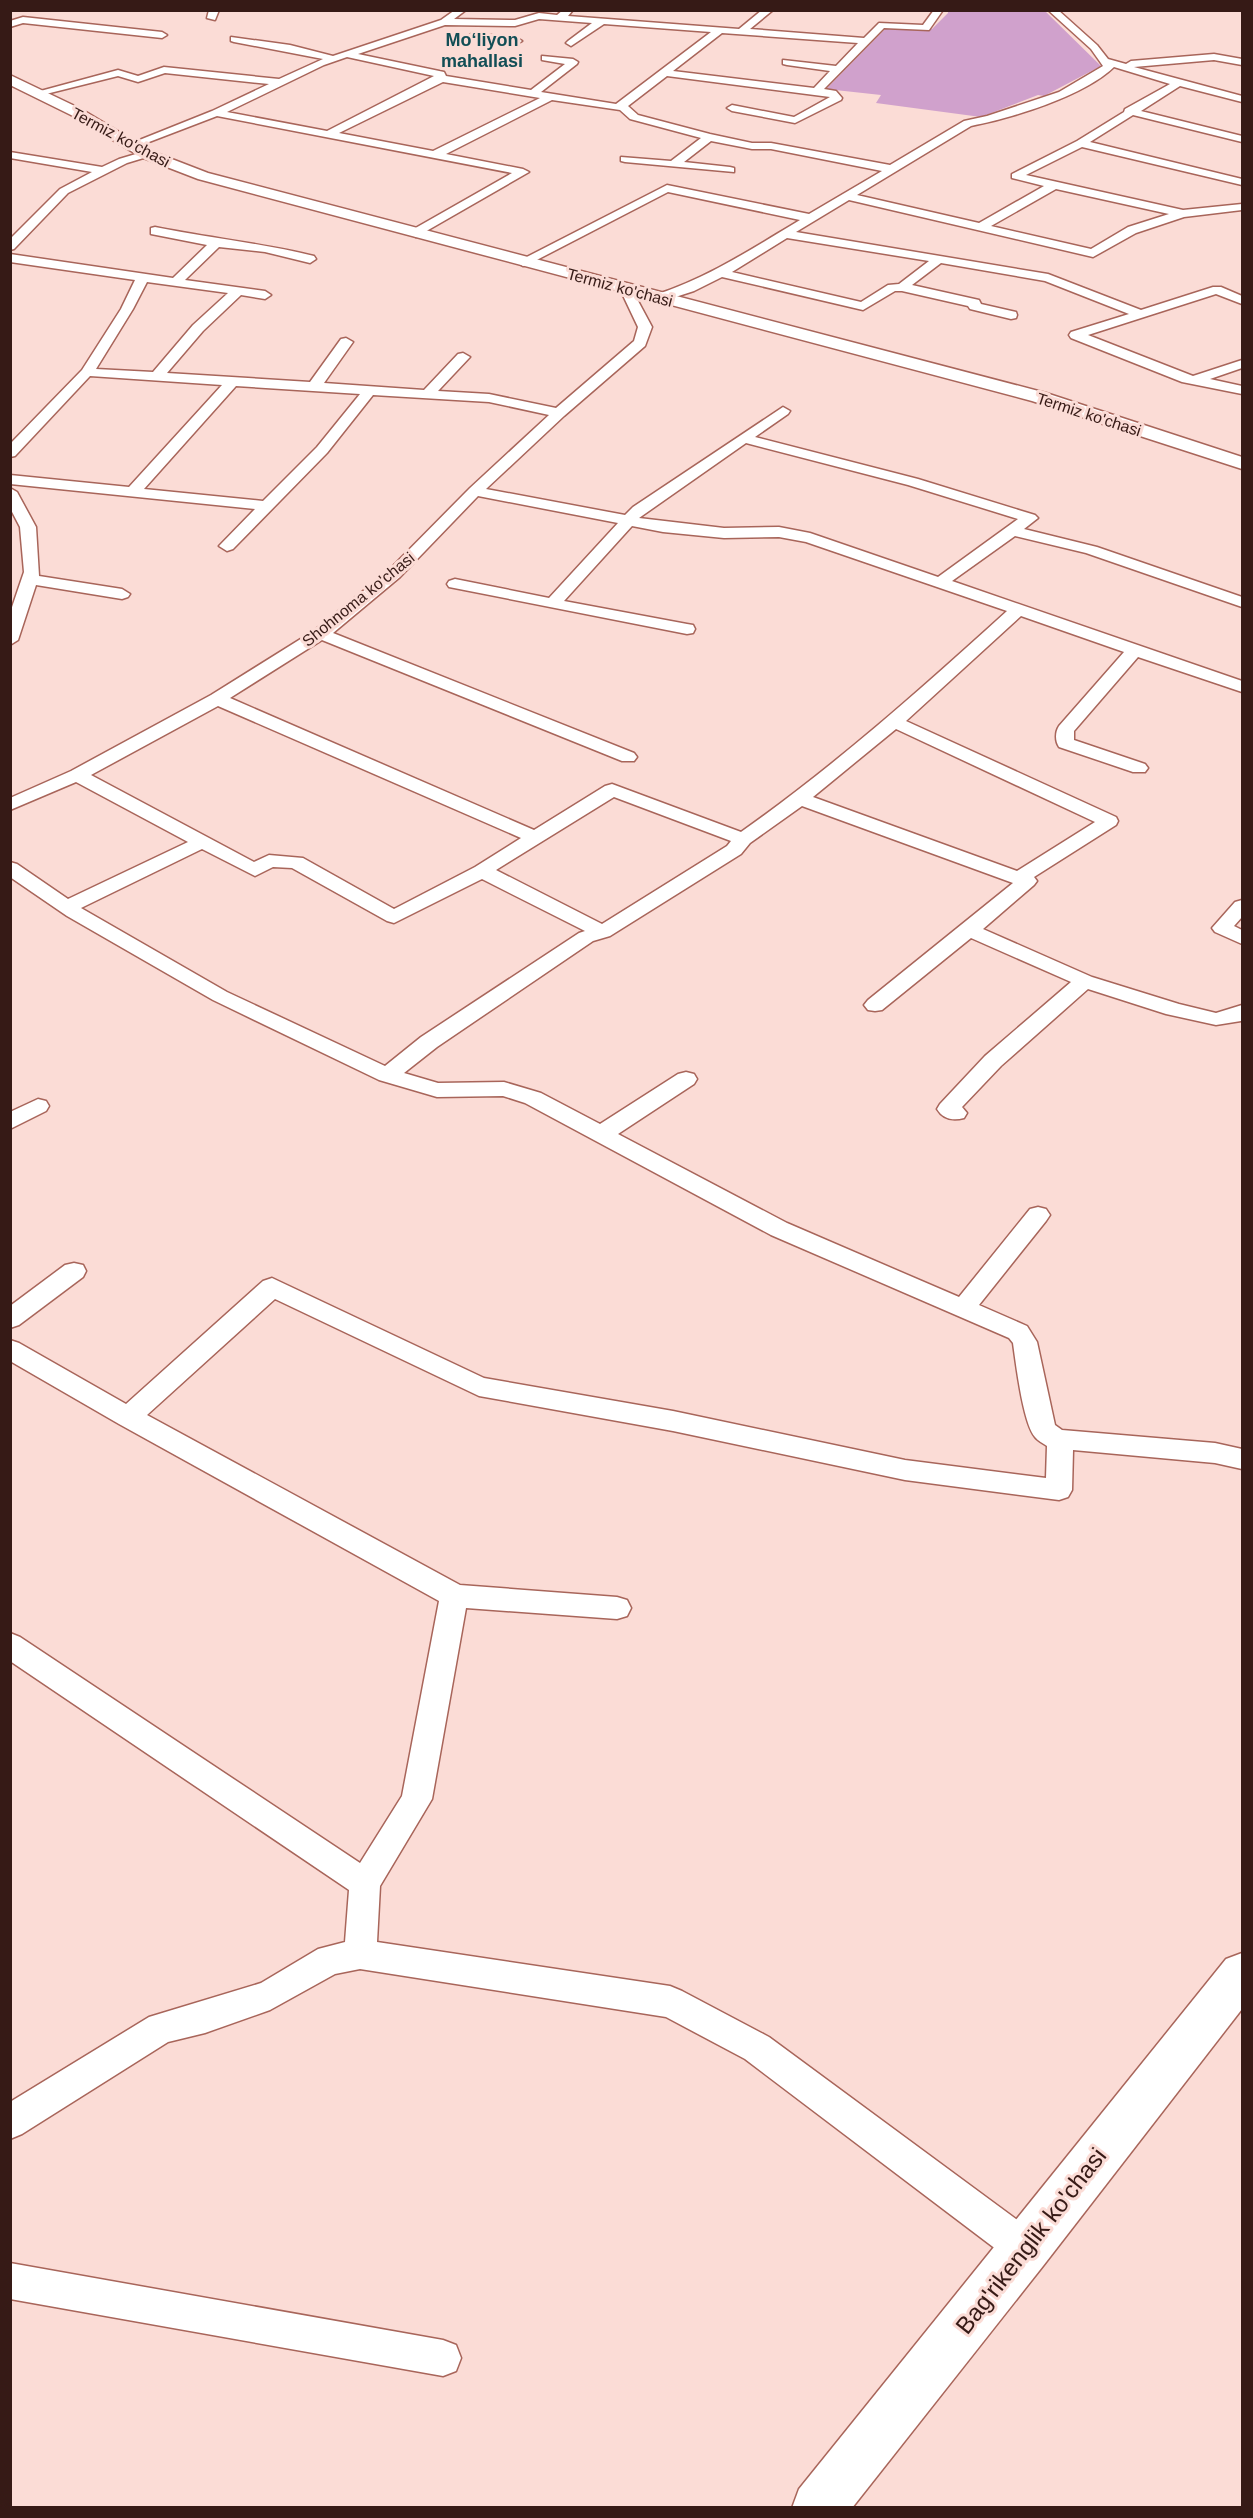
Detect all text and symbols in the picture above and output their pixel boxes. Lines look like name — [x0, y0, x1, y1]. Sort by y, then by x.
district label: Moʻliyon mahallasi — [441, 30, 523, 71]
street label: Termiz ko'chasi — [69, 104, 173, 170]
street label: Termiz ko'chasi — [565, 265, 675, 310]
street label: Termiz ko'chasi — [1034, 390, 1143, 439]
street label: Shohnoma ko'chasi — [299, 549, 418, 650]
street label: Bag'rikenglik ko'chasi — [950, 2143, 1111, 2339]

